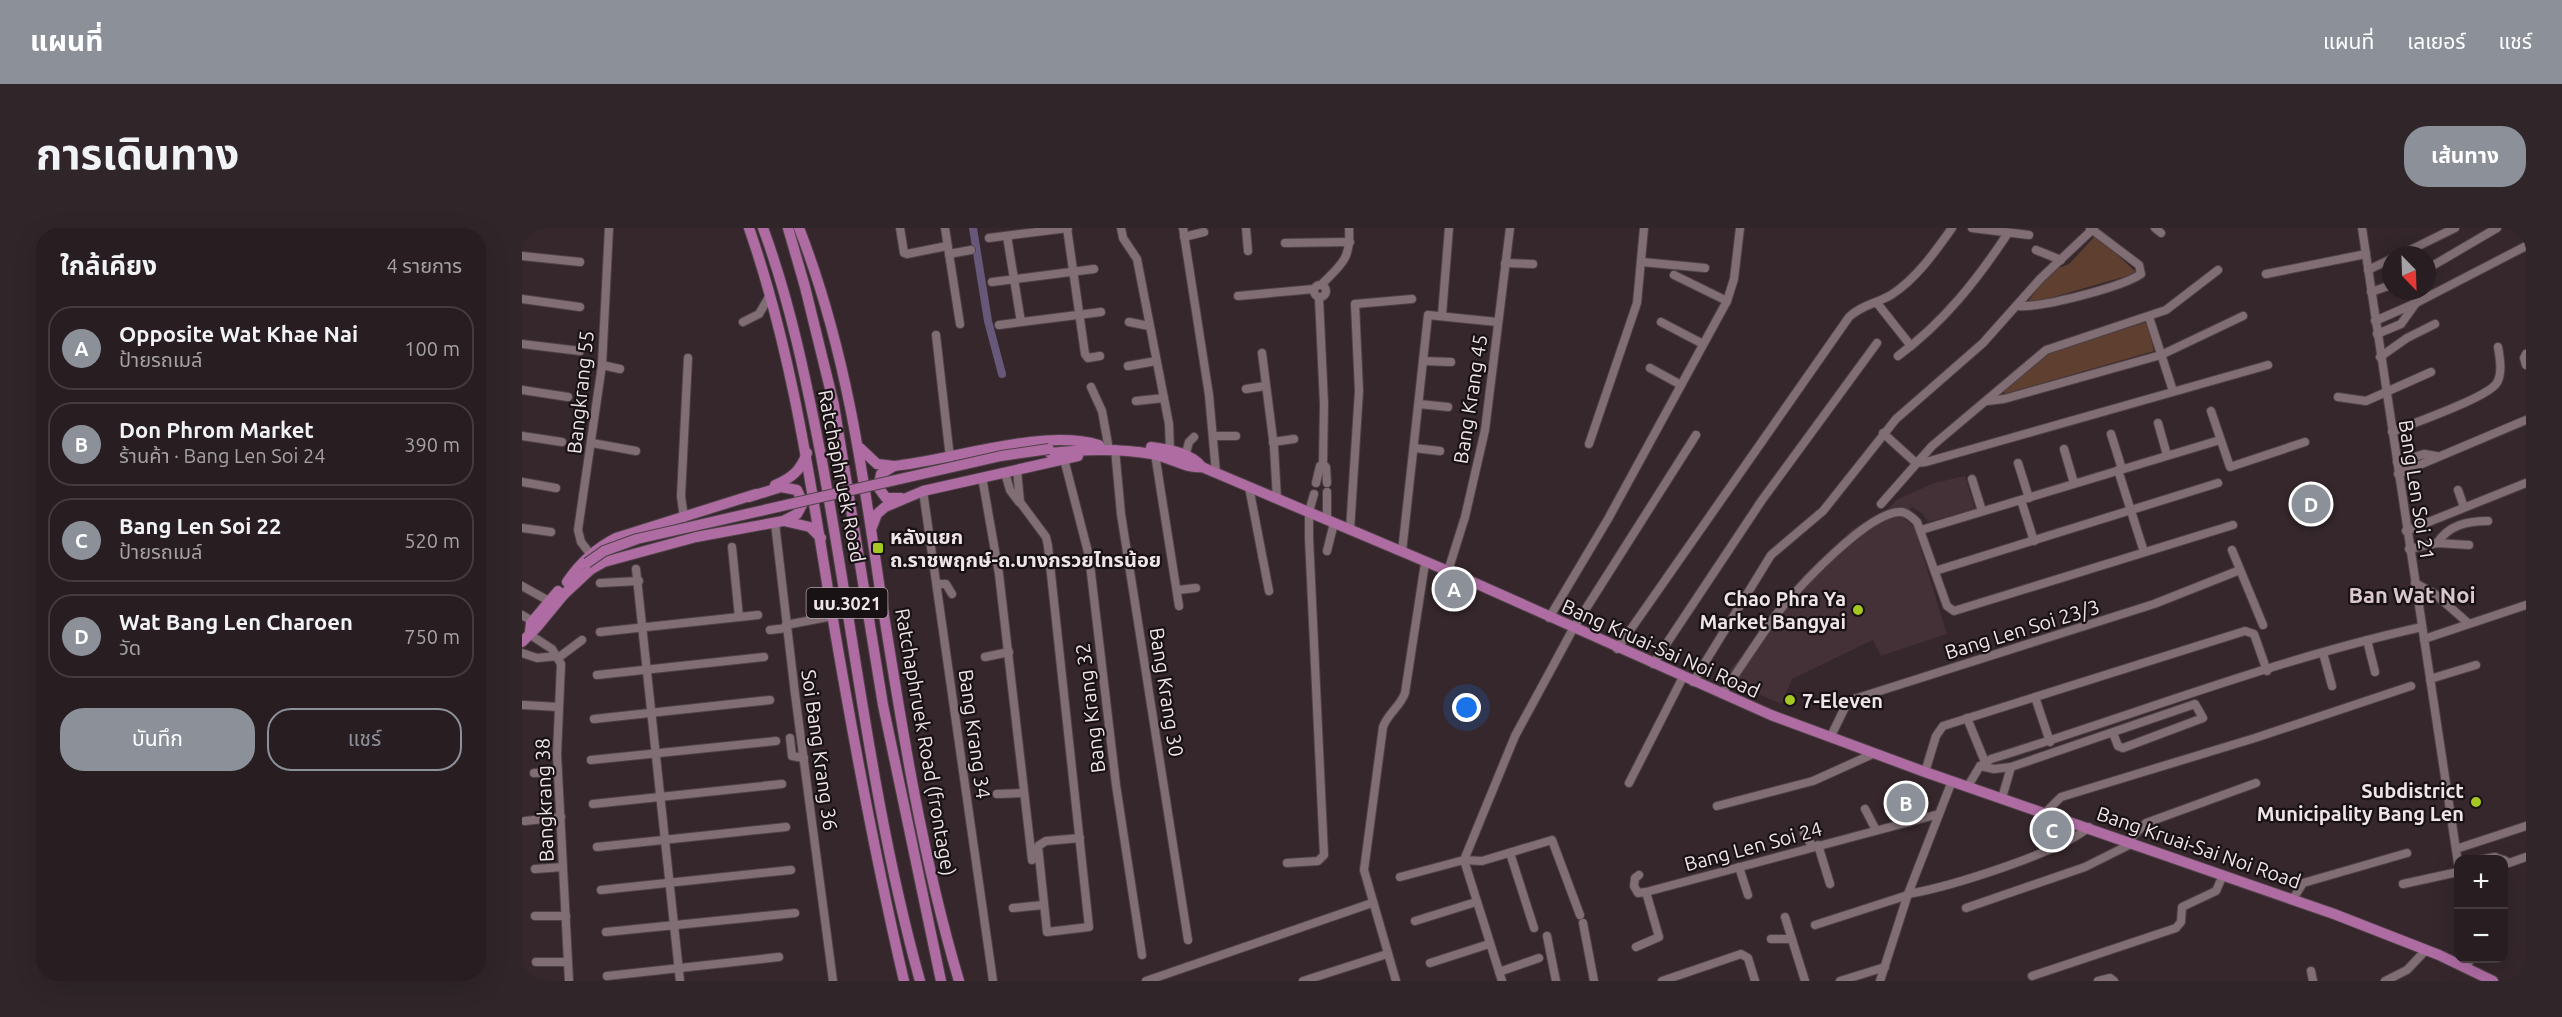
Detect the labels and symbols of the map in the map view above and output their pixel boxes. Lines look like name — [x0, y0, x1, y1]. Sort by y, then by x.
north arrow — [2382, 246, 2436, 300]
street label: Bangkrang 55 — [562, 329, 598, 455]
street label: Bang Krang 45 — [1448, 333, 1492, 465]
street label: Ratchaphruek Road — [814, 388, 870, 564]
street label: Bang Len Soi 21 — [2395, 418, 2439, 562]
pin: D — [2292, 482, 2330, 526]
place label: หลังแยก ถ.ราชพฤกษ์-ถ.บางกรวยไทรน้อย — [890, 525, 1161, 571]
marker: หลังแยก ถ.ราชพฤกษ์-ถ.บางกรวยไทรน้อย — [871, 541, 885, 555]
pin: A — [1434, 566, 1474, 612]
district label: Ban Wat Noi — [2348, 582, 2476, 607]
place label: Chao Phra Ya Market Bangyai — [1699, 587, 1846, 633]
road number: นบ.3021 — [806, 588, 888, 618]
street label: Bang Kruai-Sai Noi Road — [1558, 594, 1764, 702]
street label: Bang Len Soi 23/3 — [1942, 595, 2102, 663]
marker: Chao Phra Ya Market Bangyai — [1851, 603, 1865, 617]
street label: Ratchaphruek Road (frontage) — [891, 606, 961, 878]
street label: Bang Krang 30 — [1145, 626, 1189, 758]
street label: Bang Krang 32 — [1071, 642, 1109, 774]
street label: Soi Bang Krang 36 — [797, 668, 843, 832]
street label: Bang Krang 34 — [955, 668, 995, 800]
place label: 7-Eleven — [1802, 689, 1883, 712]
your location — [1452, 693, 1481, 722]
marker: 7-Eleven — [1783, 693, 1797, 707]
street label: Bangkrang 38 — [530, 738, 558, 862]
place label: Subdistrict Municipality Bang Len — [2257, 779, 2464, 825]
pin: B — [1886, 780, 1926, 826]
marker: Subdistrict Municipality Bang Len — [2469, 795, 2483, 809]
street label: Bang Kruai-Sai Noi Road — [2094, 801, 2304, 893]
pin: C — [2032, 808, 2072, 852]
street label: Bang Len Soi 24 — [1681, 817, 1825, 875]

